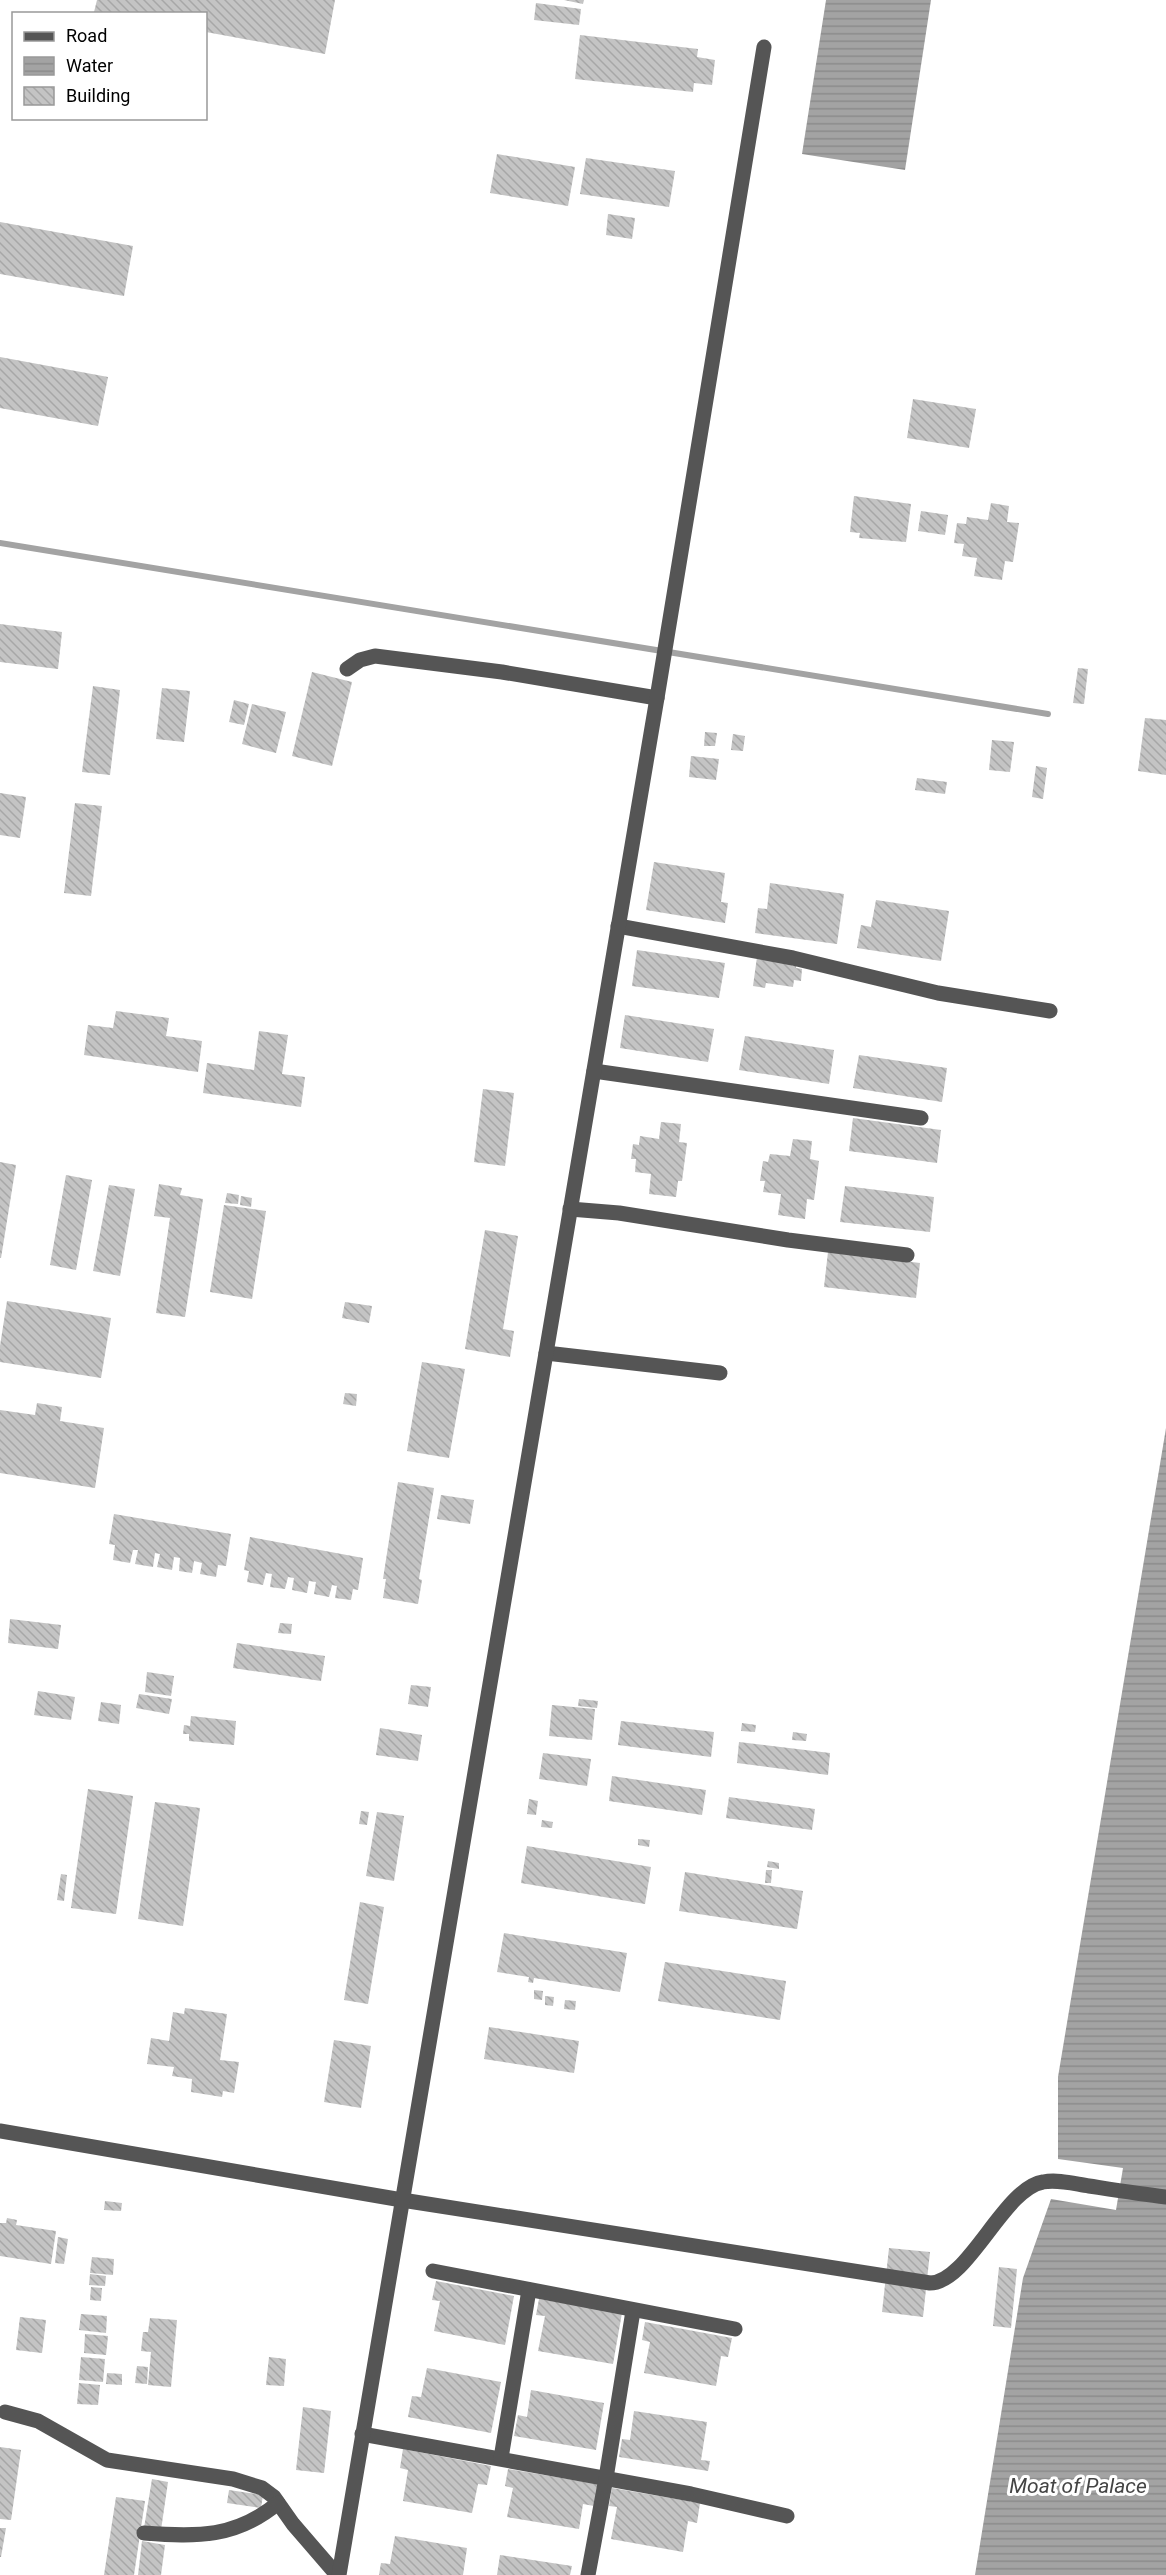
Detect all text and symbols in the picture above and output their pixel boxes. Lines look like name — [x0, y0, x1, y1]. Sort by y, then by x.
legend — [12, 12, 207, 120]
text: Road — [66, 25, 107, 46]
text: Water — [66, 55, 113, 76]
text: Building — [66, 85, 130, 106]
water label: Moat of Palace — [1009, 2474, 1147, 2498]

